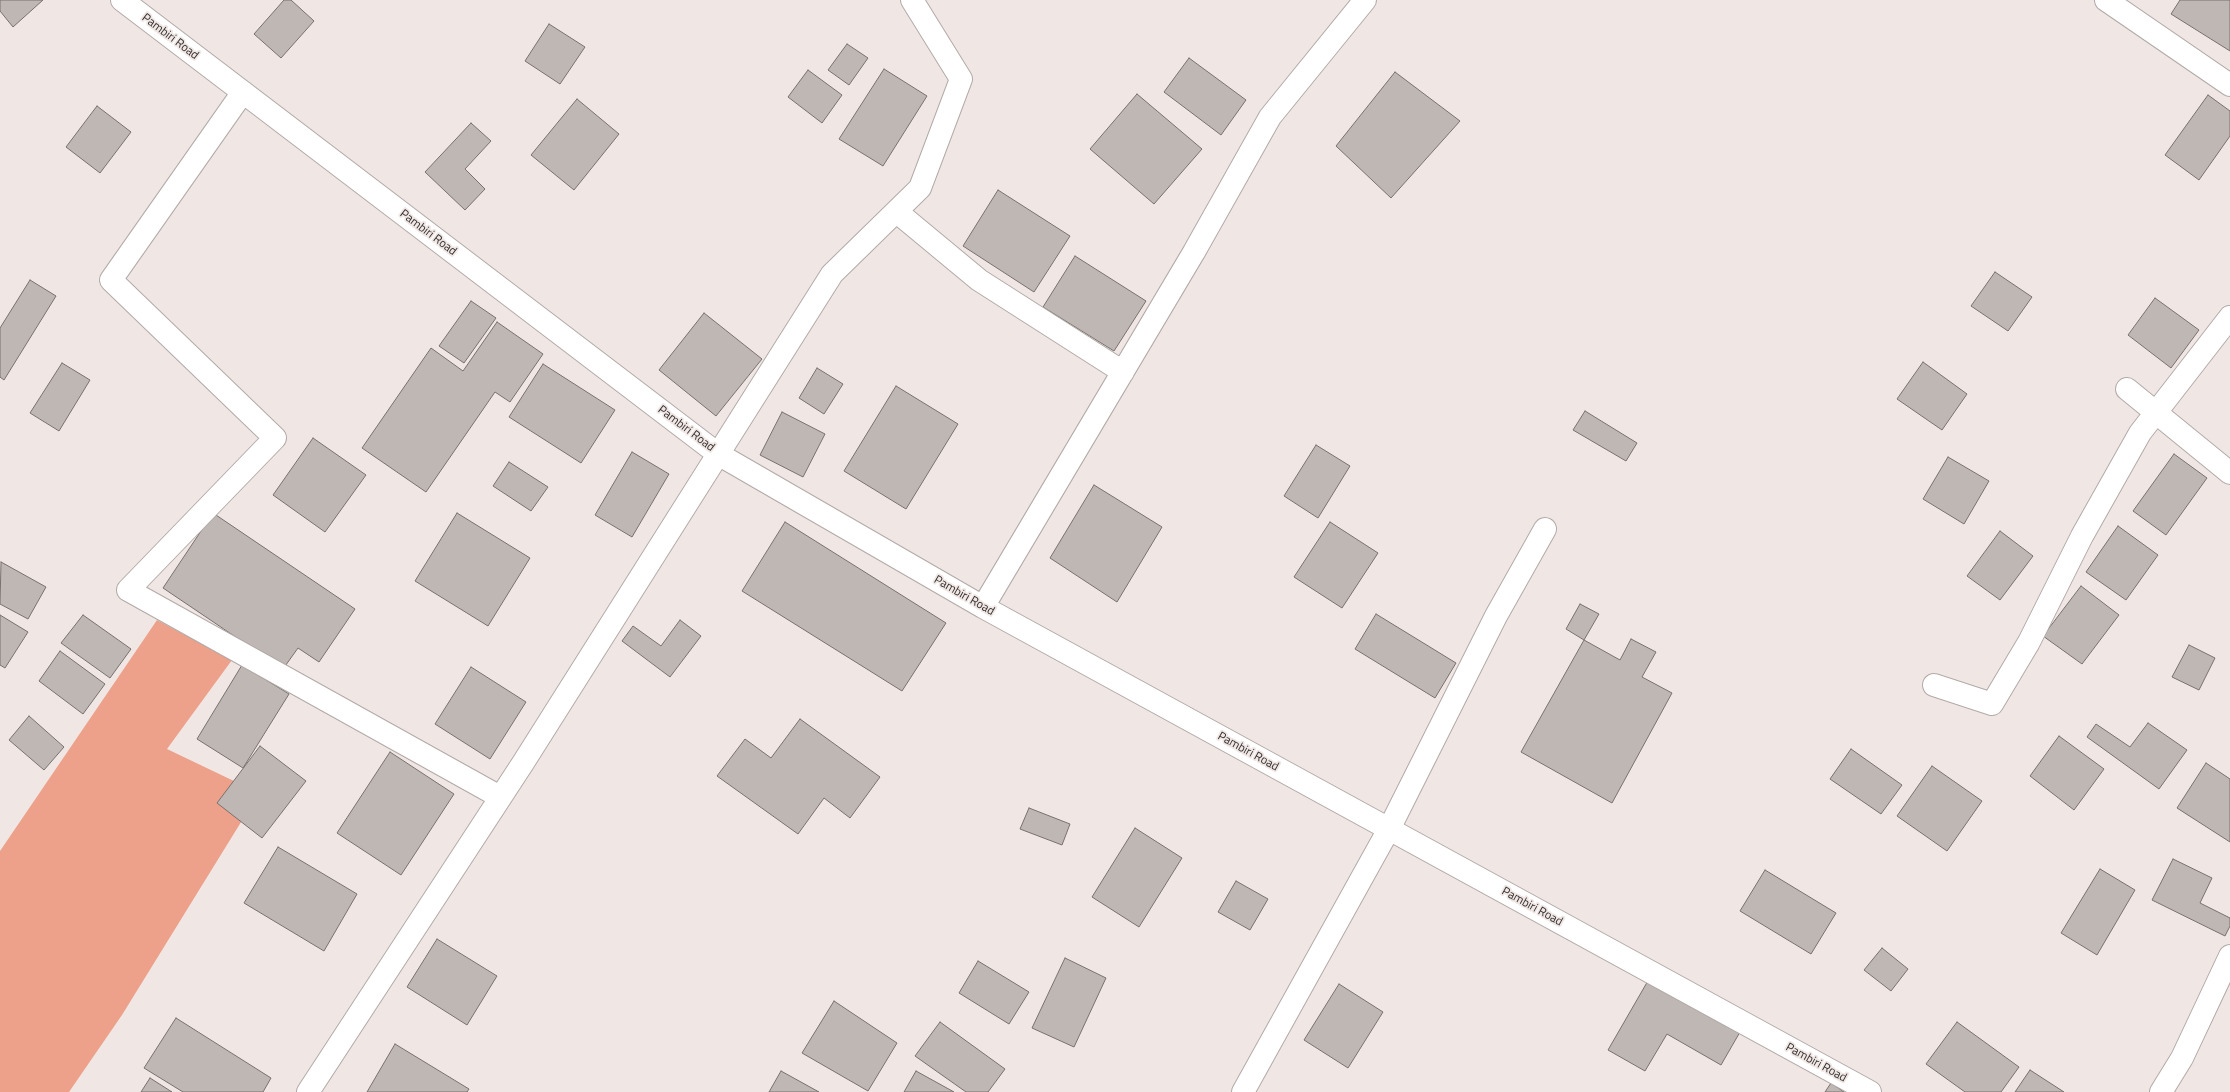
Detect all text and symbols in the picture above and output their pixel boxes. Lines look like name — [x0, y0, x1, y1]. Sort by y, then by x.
street label: Pambiri Road — [139, 11, 201, 63]
street label: Pambiri Road — [397, 207, 459, 259]
street label: Pambiri Road — [655, 403, 717, 455]
street label: Pambiri Road — [931, 573, 997, 619]
street label: Pambiri Road — [1215, 729, 1281, 775]
street label: Pambiri Road — [1499, 884, 1565, 930]
street label: Pambiri Road — [1783, 1040, 1849, 1086]

